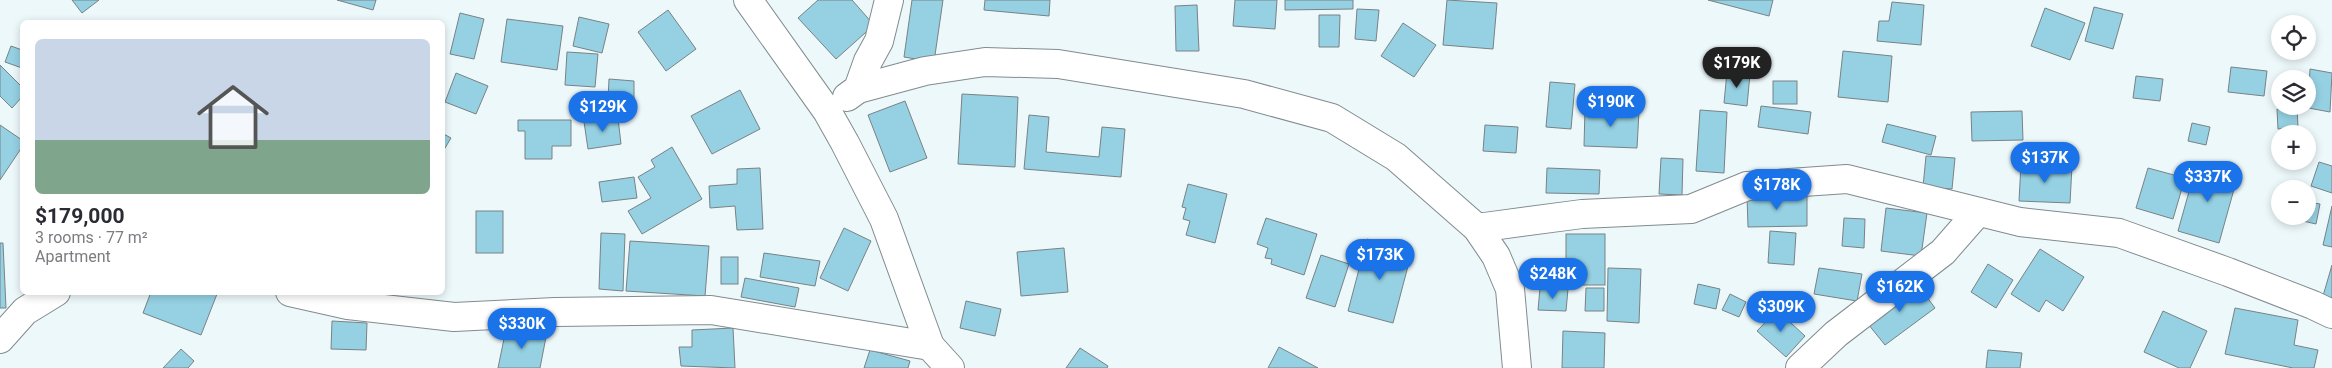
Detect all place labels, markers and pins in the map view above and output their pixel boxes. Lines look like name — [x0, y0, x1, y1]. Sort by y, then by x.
pin: $179K — [1702, 46, 1772, 89]
pin: $190K — [1576, 86, 1646, 128]
pin: $129K — [568, 90, 638, 133]
pin: $137K — [2010, 142, 2080, 184]
pin: $337K — [2173, 160, 2243, 203]
pin: $178K — [1742, 168, 1812, 211]
pin: $173K — [1345, 238, 1415, 281]
pin: $248K — [1518, 258, 1588, 300]
pin: $162K — [1865, 270, 1935, 313]
pin: $309K — [1746, 290, 1816, 333]
pin: $330K — [487, 308, 557, 350]

